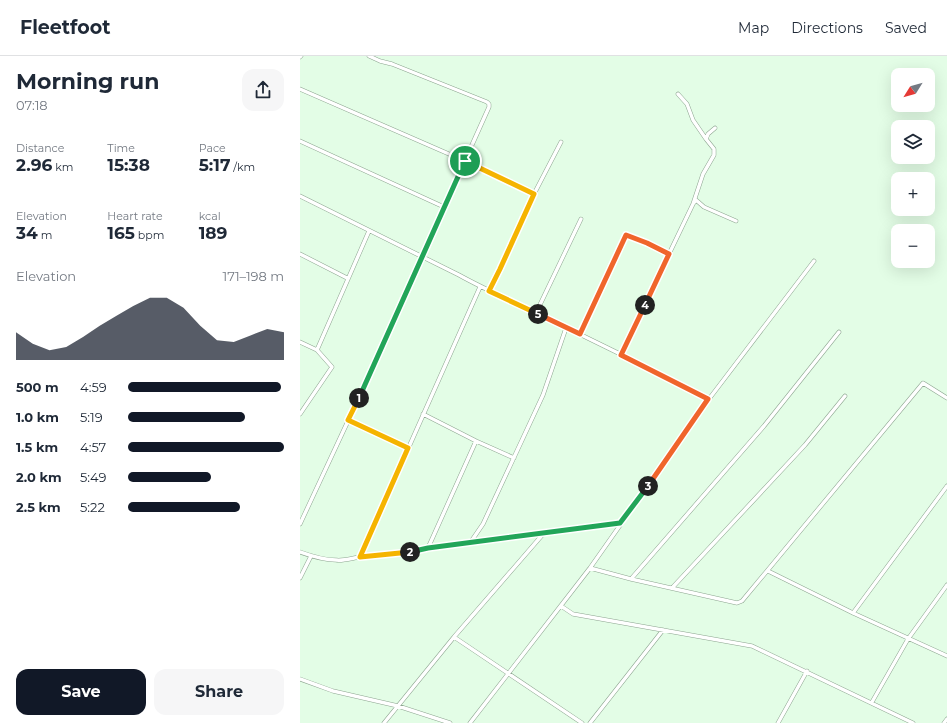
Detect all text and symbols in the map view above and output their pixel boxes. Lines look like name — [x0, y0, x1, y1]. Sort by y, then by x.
text: Fleetfoot — [20, 16, 110, 39]
text: Map — [738, 19, 769, 37]
text: Directions — [791, 19, 863, 37]
text: Saved — [885, 19, 927, 37]
text: Morning run — [16, 68, 159, 95]
north arrow — [891, 68, 935, 112]
map controls — [891, 68, 935, 268]
button: share — [242, 69, 284, 111]
text: 07:18 — [16, 97, 48, 113]
button: layers — [891, 120, 935, 164]
text: Distance — [16, 141, 64, 155]
text: Time — [107, 141, 135, 155]
text: Pace — [199, 141, 226, 155]
pin — [448, 144, 482, 178]
icon: arrive — [454, 150, 476, 172]
text: 2.96 — [16, 155, 52, 175]
text: 15:38 — [107, 155, 150, 175]
text: 5:17 — [199, 155, 230, 175]
text: km — [52, 160, 73, 174]
text: /km — [230, 160, 255, 174]
button: + — [891, 172, 935, 216]
text: Elevation — [16, 209, 67, 223]
text: Heart rate — [107, 209, 163, 223]
text: kcal — [199, 209, 221, 223]
text: 34 — [16, 223, 38, 243]
text: 165 — [107, 223, 135, 243]
text: 189 — [199, 223, 227, 243]
button: − — [891, 224, 935, 268]
text: m — [38, 228, 52, 242]
text: bpm — [135, 228, 164, 242]
text: Elevation — [16, 268, 76, 284]
text: 171–198 m — [222, 268, 284, 284]
pin: 4 — [635, 295, 655, 315]
text: 4 — [641, 298, 649, 312]
pin: 5 — [528, 304, 548, 324]
text: 5 — [535, 307, 541, 321]
text: 500 m — [16, 379, 59, 395]
text: 4:59 — [80, 379, 107, 395]
pin: 1 — [349, 388, 369, 408]
text: 1 — [357, 391, 361, 405]
text: 1.0 km — [16, 409, 59, 425]
text: 5:19 — [80, 409, 103, 425]
text: 1.5 km — [16, 439, 58, 455]
text: 4:57 — [80, 439, 106, 455]
text: 2.0 km — [16, 469, 62, 485]
text: 5:49 — [80, 469, 107, 485]
pin: 3 — [638, 476, 658, 496]
text: 3 — [645, 479, 651, 493]
text: 2.5 km — [16, 499, 61, 515]
text: 5:22 — [80, 499, 105, 515]
pin: 2 — [400, 542, 420, 562]
text: 2 — [407, 545, 413, 559]
button: Save — [16, 669, 146, 715]
button: Share — [154, 669, 284, 715]

